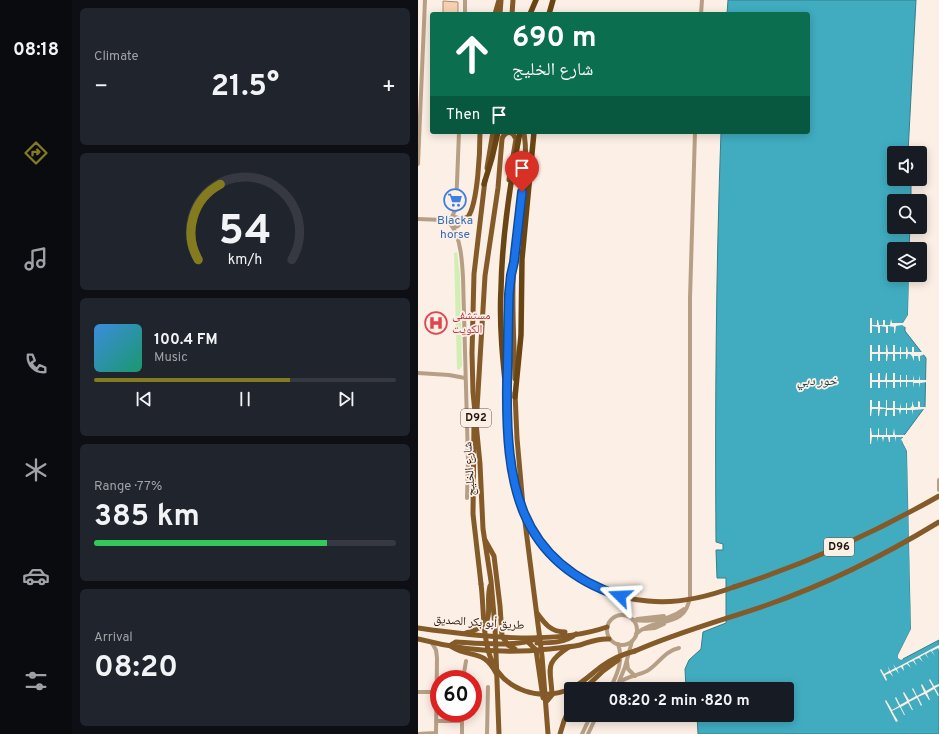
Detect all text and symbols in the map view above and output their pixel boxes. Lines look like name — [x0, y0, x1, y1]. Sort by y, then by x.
text: 690 m — [512, 21, 597, 57]
icon: ahead — [446, 28, 498, 80]
text: 08:18 — [13, 39, 59, 62]
text: Climate — [94, 49, 139, 65]
text: شارع الخليج — [512, 59, 593, 82]
text: 21.5° — [211, 69, 279, 106]
text: − — [94, 74, 108, 101]
text: + — [382, 74, 396, 101]
icon: arrive — [488, 104, 510, 126]
text: Then — [446, 106, 480, 125]
icon: directions — [22, 139, 50, 167]
map controls — [887, 146, 927, 282]
button: sound — [887, 146, 927, 186]
pin — [505, 151, 539, 192]
icon: arrive — [511, 157, 533, 179]
supermarket icon: Blacka horse — [442, 187, 468, 213]
button: search — [887, 194, 927, 234]
text: 54 — [219, 206, 271, 259]
place label: Blacka horse — [437, 213, 473, 243]
button: layers — [887, 242, 927, 282]
icon: music — [22, 245, 50, 273]
text: km/h — [228, 250, 262, 268]
place label: مستشفى الكويت — [452, 308, 491, 338]
hospital icon: مستشفى الكويت — [423, 310, 449, 336]
text: 100.4 FM — [154, 331, 218, 350]
icon: phone — [22, 350, 50, 378]
text: Music — [154, 350, 188, 366]
water label: خور دبي — [797, 374, 838, 391]
icon: previous — [133, 388, 155, 410]
icon: pause — [234, 388, 256, 410]
icon: next — [335, 388, 357, 410]
road number: D92 — [461, 409, 491, 427]
street label: شارع الخليج — [460, 441, 480, 497]
icon: climate — [22, 456, 50, 484]
text: Range · 77% — [94, 479, 162, 495]
text: 385 km — [94, 499, 200, 536]
road number: D96 — [824, 538, 854, 556]
icon: car — [22, 562, 50, 590]
position arrow — [599, 575, 641, 617]
street label: طريق أبو بكر الصديق — [433, 612, 525, 634]
text: Arrival — [94, 630, 133, 646]
text: 08:20 — [94, 650, 178, 687]
icon: filters — [22, 667, 50, 695]
speed limit sign: 60 — [430, 670, 482, 722]
text: 08:20 · 2 min · 820 m — [608, 692, 750, 711]

